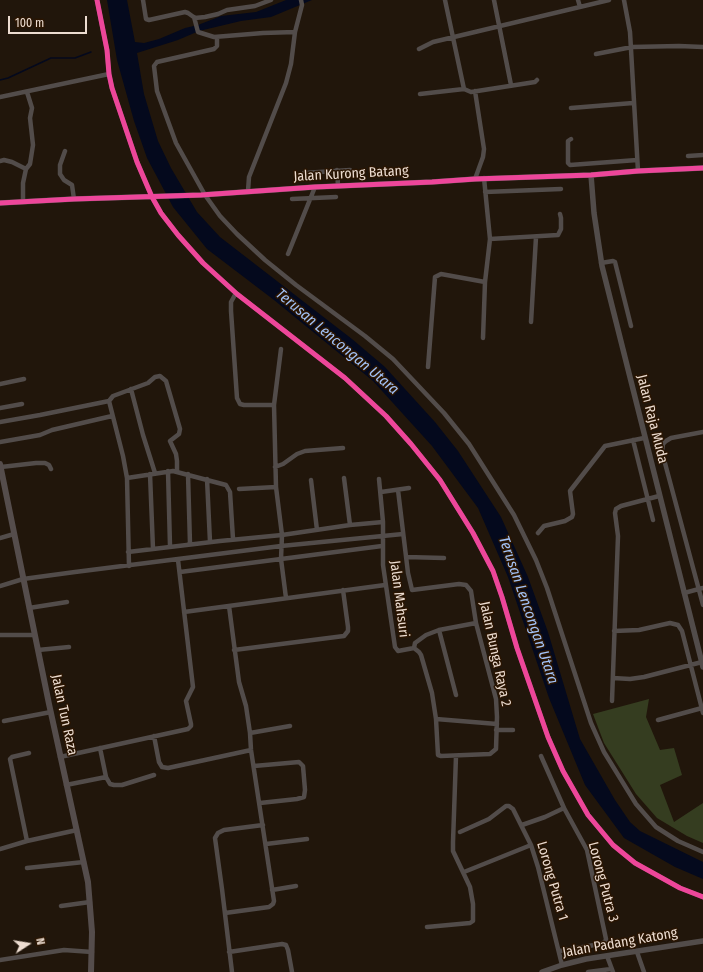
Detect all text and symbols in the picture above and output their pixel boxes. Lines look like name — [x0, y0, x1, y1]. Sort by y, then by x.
scale bar — [10, 8, 89, 34]
text: 100 m — [15, 16, 44, 30]
street label: Jalan Kurong Batang — [293, 163, 409, 185]
water label: Terusan Lencongan Utara — [272, 285, 402, 399]
street label: Jalan Raja Muda — [633, 373, 671, 465]
water label: Terusan Lencongan Utara — [494, 534, 562, 686]
street label: Jalan Mahsuri — [386, 559, 412, 639]
street label: Jalan Bunga Raya 2 — [476, 600, 514, 708]
street label: Jalan Tun Raza — [47, 673, 81, 757]
street label: Lorong Putra 1 — [533, 840, 571, 922]
street label: Lorong Putra 3 — [584, 840, 622, 924]
north arrow — [8, 924, 48, 964]
street label: Jalan Padang Katong — [561, 925, 679, 961]
text: N — [33, 937, 47, 946]

